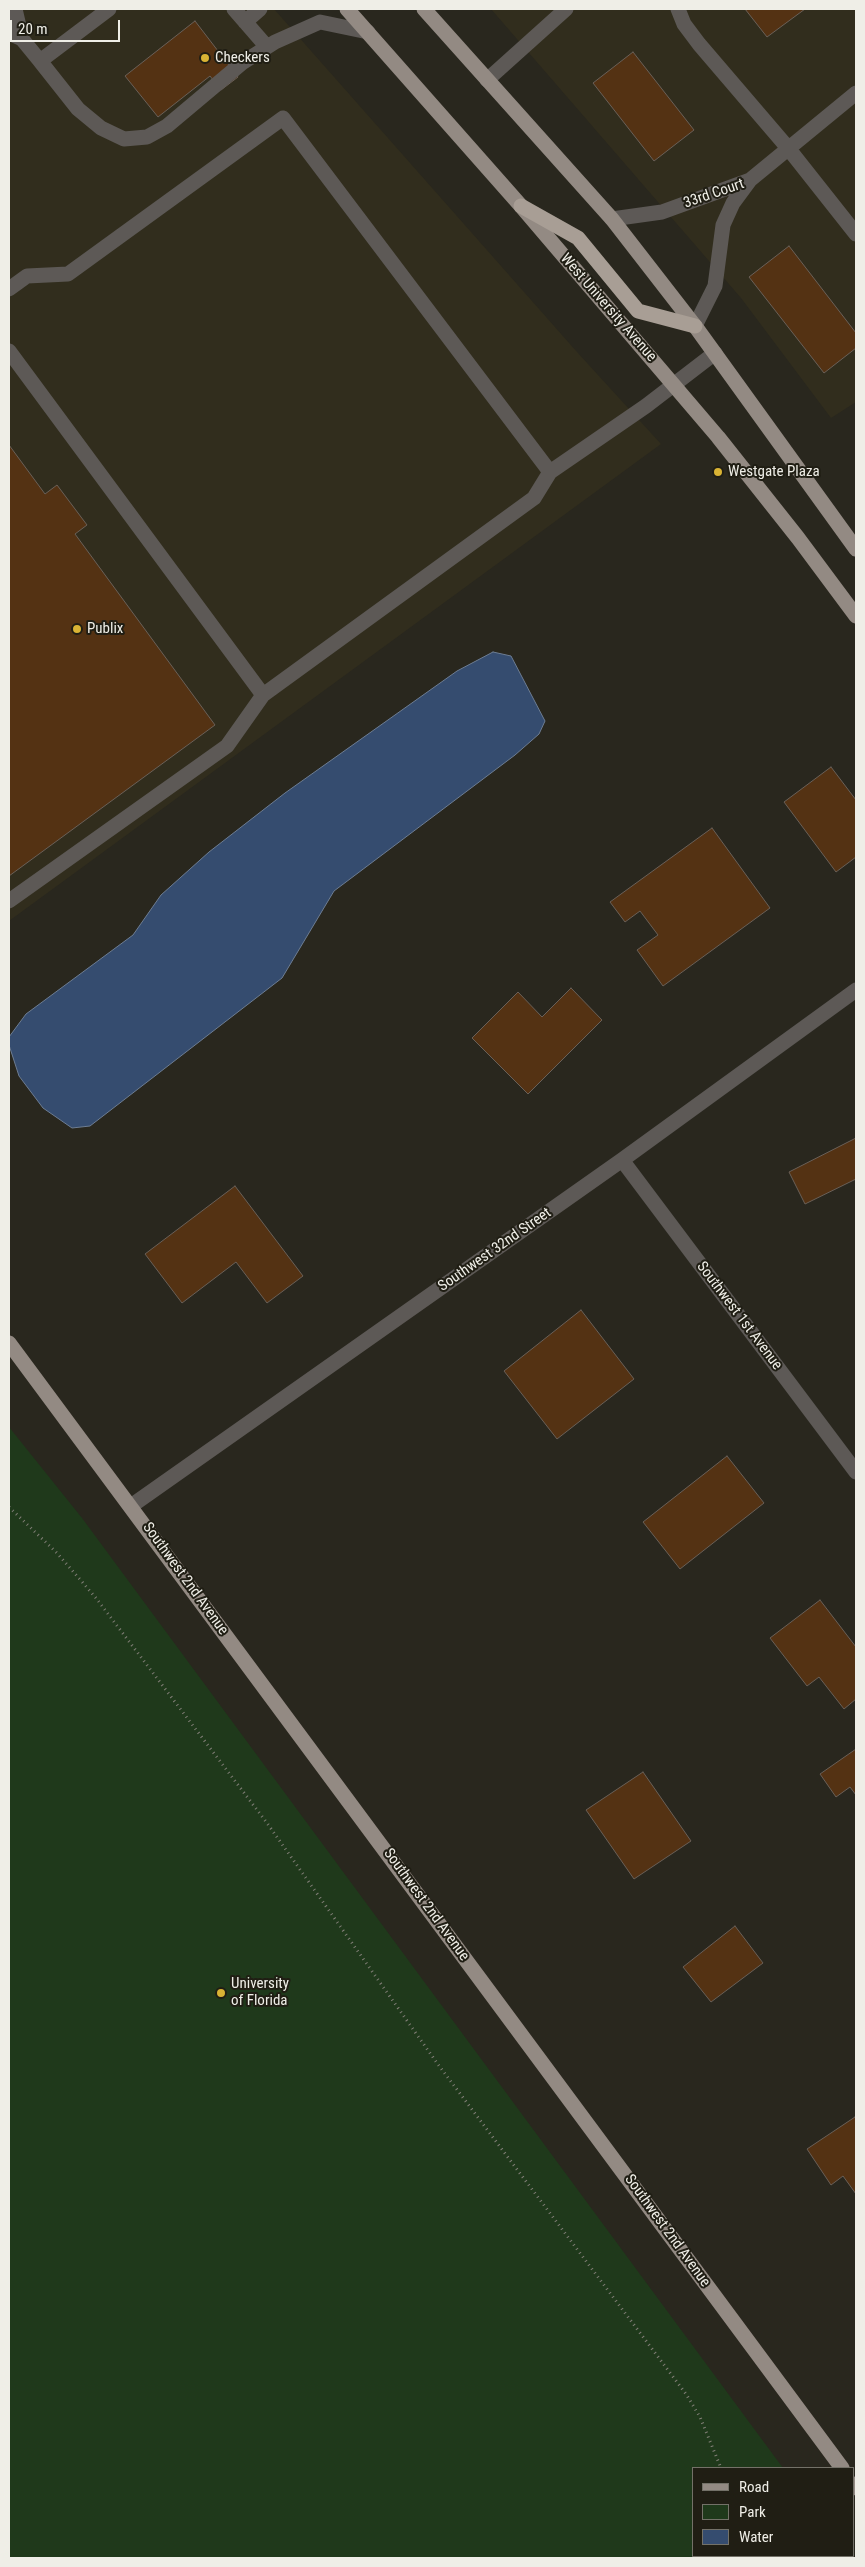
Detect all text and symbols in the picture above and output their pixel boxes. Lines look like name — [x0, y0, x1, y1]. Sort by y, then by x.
scale bar — [12, 10, 122, 42]
text: 20 m — [18, 20, 48, 38]
place label: Checkers — [215, 49, 270, 67]
marker: Checkers — [199, 52, 211, 64]
street label: 33rd Court — [681, 175, 747, 213]
street label: West University Avenue — [556, 250, 660, 366]
place label: Westgate Plaza — [728, 463, 820, 481]
marker: Westgate Plaza — [712, 466, 724, 478]
place label: Publix — [87, 620, 123, 638]
marker: Publix — [71, 623, 83, 635]
street label: Southwest 32nd Street — [435, 1204, 555, 1296]
street label: Southwest 1st Avenue — [692, 1258, 786, 1374]
street label: Southwest 2nd Avenue — [138, 1519, 232, 1639]
street label: Southwest 2nd Avenue — [379, 1845, 473, 1965]
place label: University of Florida — [231, 1975, 289, 2010]
marker: University of Florida — [215, 1987, 227, 1999]
street label: Southwest 2nd Avenue — [620, 2171, 714, 2291]
legend — [692, 2467, 855, 2557]
text: Road — [739, 2478, 769, 2496]
text: Park — [739, 2503, 766, 2521]
text: Water — [739, 2528, 773, 2546]

